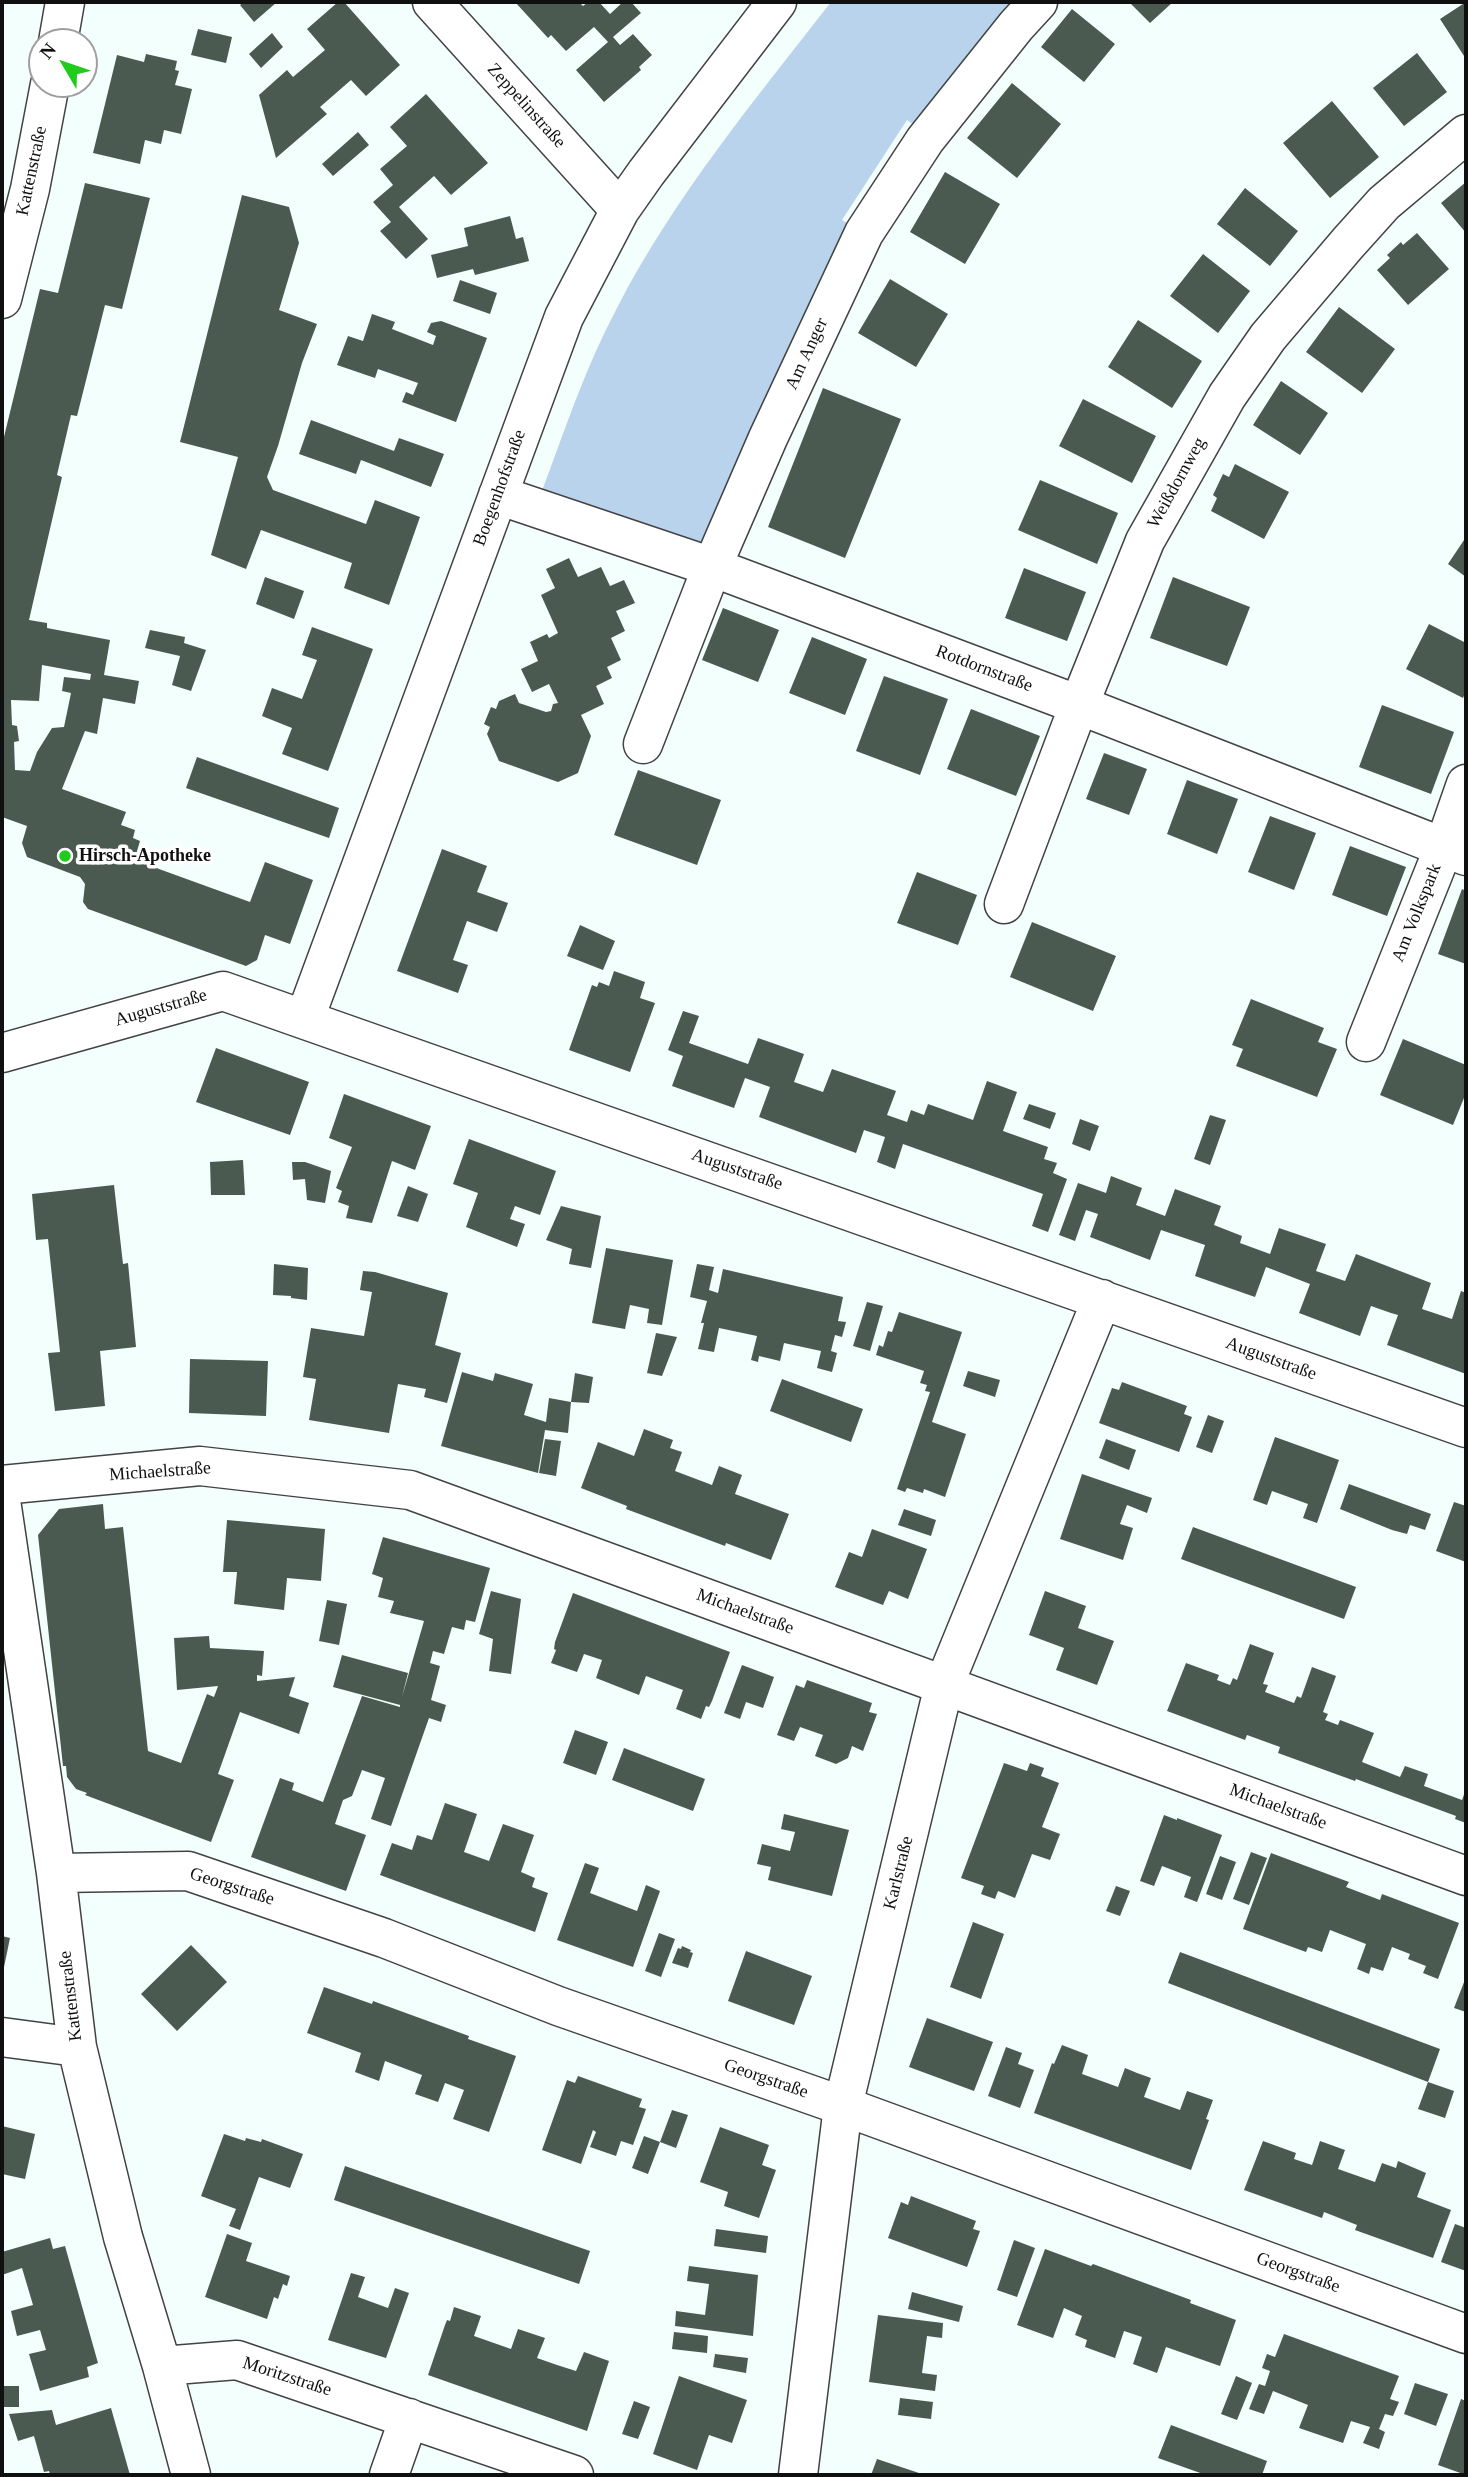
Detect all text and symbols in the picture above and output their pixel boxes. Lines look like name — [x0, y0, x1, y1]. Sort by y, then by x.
north arrow — [28, 28, 98, 98]
text: N — [35, 39, 60, 63]
street label: Zeppelinstraße — [482, 59, 570, 153]
street label: Kattenstraße — [12, 124, 52, 218]
street label: Am Anger — [781, 315, 833, 393]
street label: Boegenhofstraße — [469, 427, 531, 549]
street label: Weißdornweg — [1143, 434, 1211, 532]
street label: Rotdornstraße — [933, 641, 1035, 697]
place label: Hirsch-Apotheke — [79, 845, 211, 867]
marker: Hirsch-Apotheke — [57, 848, 73, 864]
street label: Am Volkspark — [1387, 861, 1447, 965]
street label: Auguststraße — [112, 985, 210, 1031]
street label: Auguststraße — [689, 1144, 785, 1196]
street label: Auguststraße — [1223, 1333, 1319, 1385]
street label: Michaelstraße — [108, 1458, 212, 1486]
street label: Michaelstraße — [693, 1584, 797, 1640]
street label: Michaelstraße — [1226, 1779, 1330, 1835]
street label: Karlstraße — [879, 1834, 919, 1912]
street label: Georgstraße — [187, 1863, 277, 1911]
street label: Kattenstraße — [55, 1950, 87, 2042]
street label: Georgstraße — [721, 2055, 811, 2103]
street label: Georgstraße — [1253, 2248, 1343, 2298]
street label: Moritzstraße — [240, 2353, 334, 2401]

